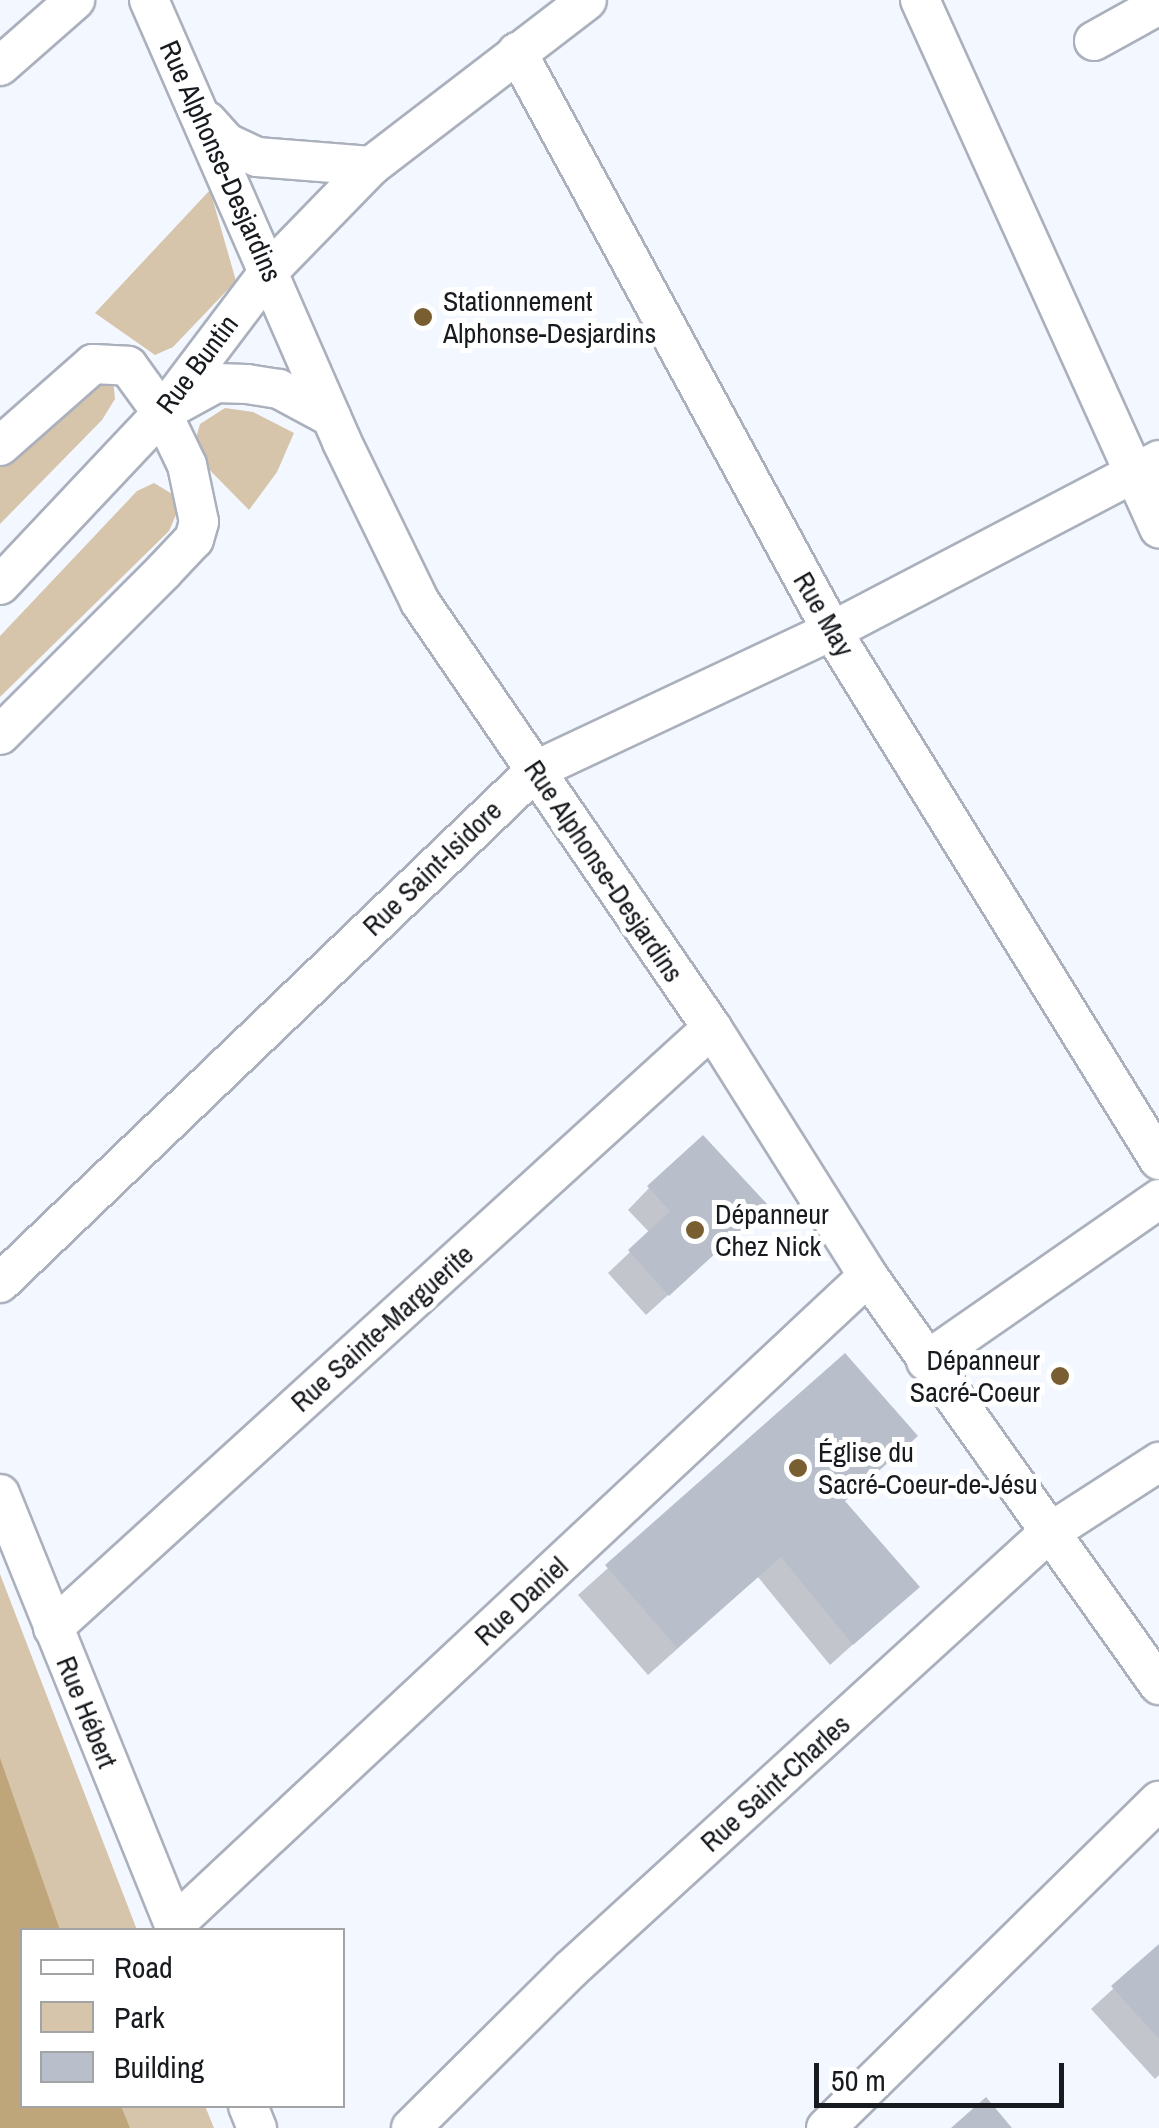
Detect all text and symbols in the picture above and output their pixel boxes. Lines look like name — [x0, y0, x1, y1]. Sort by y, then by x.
street label: Rue Alphonse-Desjardins — [152, 35, 290, 287]
place label: Stationnement Alphonse-Desjardins — [443, 284, 656, 350]
marker: Stationnement Alphonse-Desjardins — [412, 306, 434, 328]
street label: Rue Buntin — [149, 308, 245, 420]
street label: Rue May — [786, 566, 862, 662]
street label: Rue Alphonse-Desjardins — [517, 753, 691, 989]
street label: Rue Saint-Isidore — [356, 793, 508, 943]
place label: Dépanneur Chez Nick — [715, 1197, 829, 1263]
marker: Dépanneur Chez Nick — [684, 1219, 706, 1241]
street label: Rue Sainte-Marguerite — [284, 1237, 480, 1419]
place label: Dépanneur Sacré-Coeur — [910, 1343, 1040, 1409]
marker: Dépanneur Sacré-Coeur — [1049, 1365, 1071, 1387]
place label: Église du Sacré-Coeur-de-Jésu — [818, 1435, 1037, 1501]
marker: Église du Sacré-Coeur-de-Jésu — [787, 1457, 809, 1479]
street label: Rue Daniel — [468, 1550, 574, 1652]
street label: Rue Hébert — [49, 1651, 125, 1773]
street label: Rue Saint-Charles — [694, 1707, 856, 1859]
legend — [20, 1928, 345, 2108]
text: Road — [114, 1947, 173, 1987]
text: Park — [114, 1997, 165, 2037]
scale bar — [819, 2043, 1069, 2105]
text: Building — [114, 2047, 204, 2087]
text: 50 m — [831, 2060, 886, 2100]

